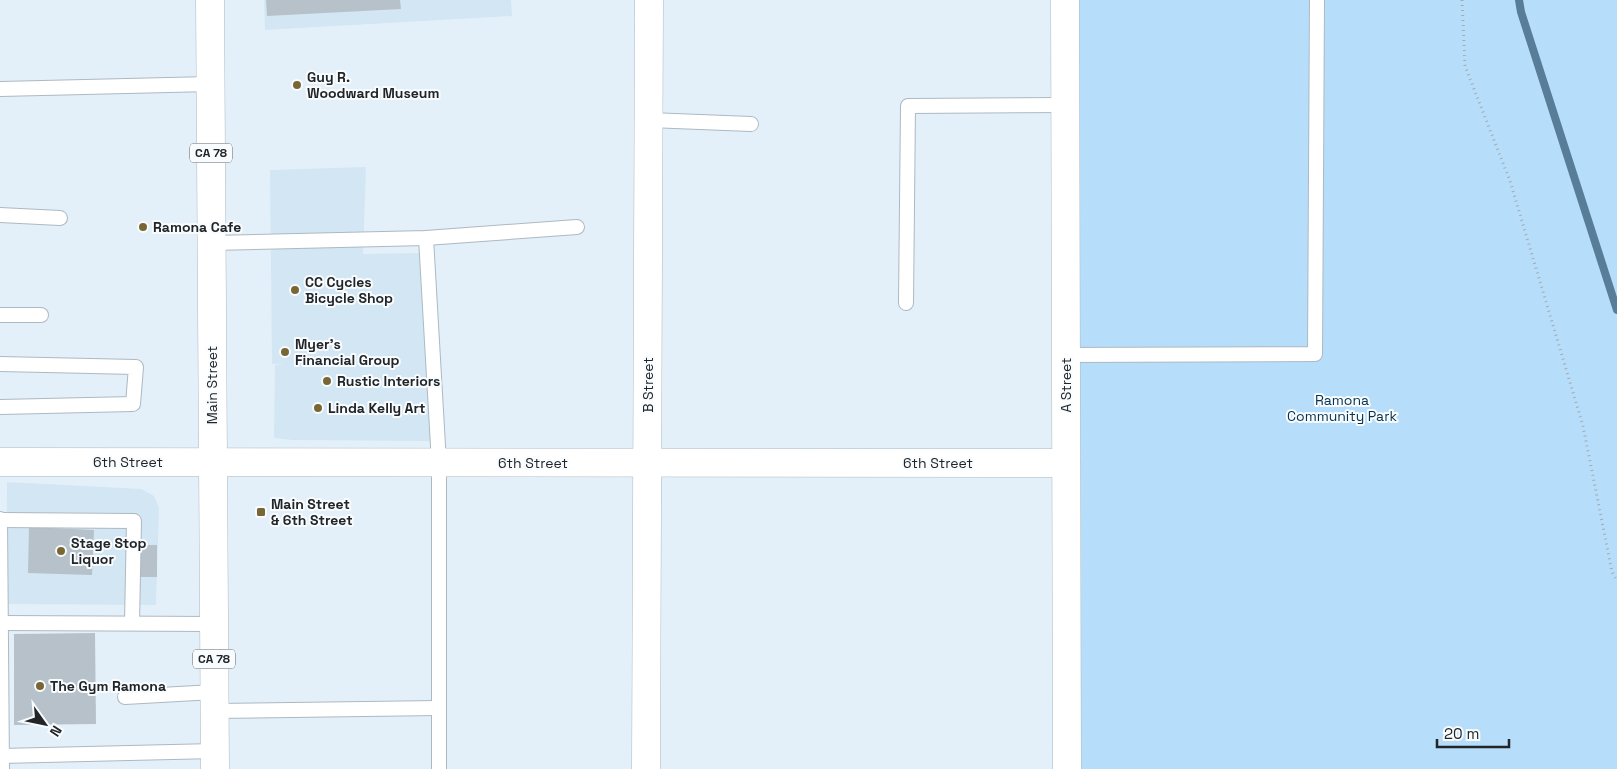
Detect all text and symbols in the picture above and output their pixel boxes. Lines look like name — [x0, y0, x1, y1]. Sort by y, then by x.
place label: Guy R. Woodward Museum — [307, 68, 439, 102]
marker: Guy R. Woodward Museum — [291, 79, 303, 91]
road number: CA 78 — [190, 144, 232, 162]
place label: Ramona Cafe — [153, 218, 241, 236]
marker: Ramona Cafe — [137, 221, 149, 233]
place label: CC Cycles Bicycle Shop — [305, 273, 393, 307]
marker: CC Cycles Bicycle Shop — [289, 284, 301, 296]
place label: Myer's Financial Group — [295, 335, 400, 369]
street label: Main Street — [203, 346, 221, 424]
marker: Myer's Financial Group — [279, 346, 291, 358]
street label: B Street — [639, 357, 657, 413]
street label: A Street — [1057, 357, 1075, 413]
place label: Rustic Interiors — [337, 372, 440, 390]
marker: Rustic Interiors — [321, 375, 333, 387]
park label: Ramona Community Park — [1287, 391, 1397, 425]
place label: Linda Kelly Art — [328, 399, 425, 417]
marker: Linda Kelly Art — [312, 402, 324, 414]
street label: 6th Street — [93, 453, 163, 471]
street label: 6th Street — [498, 454, 568, 472]
street label: 6th Street — [903, 454, 973, 472]
place label: Main Street & 6th Street — [271, 495, 353, 529]
marker: Main Street & 6th Street — [255, 506, 267, 518]
place label: Stage Stop Liquor — [71, 534, 147, 568]
marker: Stage Stop Liquor — [55, 545, 67, 557]
road number: CA 78 — [193, 650, 235, 669]
place label: The Gym Ramona — [50, 677, 166, 695]
marker: The Gym Ramona — [34, 680, 46, 692]
north arrow — [20, 699, 70, 749]
scale bar — [1437, 716, 1510, 748]
text: N — [46, 722, 66, 740]
text: 20 m — [1444, 724, 1479, 743]

